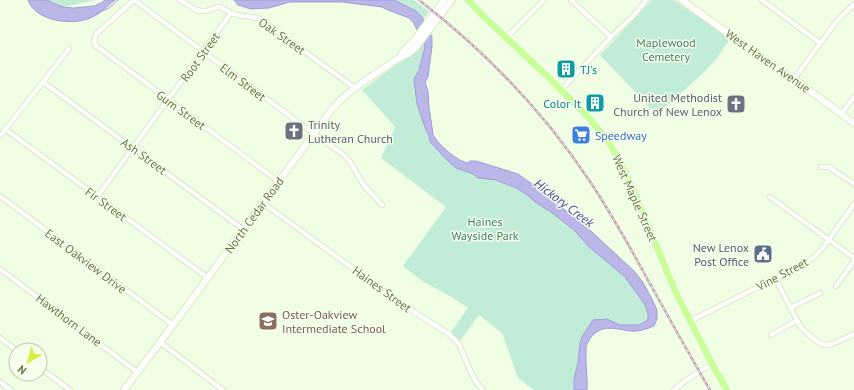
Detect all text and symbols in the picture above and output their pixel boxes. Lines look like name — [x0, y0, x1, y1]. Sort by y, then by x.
street label: Oak Street — [256, 15, 308, 57]
street label: West Haven Avenue — [723, 26, 813, 96]
street label: Root Street — [177, 29, 223, 85]
park label: Maplewood Cemetery — [636, 35, 696, 64]
building icon: TJ's — [555, 58, 577, 80]
street label: Elm Street — [217, 60, 269, 104]
place label: TJ's — [580, 62, 597, 77]
street label: Gum Street — [153, 87, 209, 133]
place label: United Methodist Church of New Lenox — [613, 90, 722, 119]
building icon: Color It — [584, 92, 606, 114]
church icon: United Methodist Church of New Lenox — [725, 93, 747, 115]
place label: Color It — [543, 96, 581, 111]
place label: Trinity Lutheran Church — [308, 117, 393, 146]
church icon: Trinity Lutheran Church — [283, 120, 305, 142]
supermarket icon: Speedway — [570, 124, 592, 146]
place label: Speedway — [595, 128, 647, 143]
street label: Ash Street — [118, 135, 170, 177]
street label: West Maple Street — [609, 152, 661, 244]
street label: North Cedar Road — [221, 174, 287, 256]
water label: Hickory Creek — [531, 175, 598, 232]
street label: Fir Street — [82, 184, 130, 224]
park label: Haines Wayside Park — [451, 214, 519, 243]
street label: East Oakview Drive — [42, 225, 130, 297]
place label: New Lenox Post Office — [693, 240, 749, 269]
public building icon: New Lenox Post Office — [752, 243, 774, 265]
street label: Vine Street — [753, 254, 810, 294]
street label: Haines Street — [350, 263, 414, 315]
street label: Hawthorn Lane — [33, 290, 105, 350]
place label: Oster-Oakview Intermediate School — [282, 307, 386, 336]
school or university icon: Oster-Oakview Intermediate School — [257, 310, 279, 332]
north arrow — [8, 342, 48, 382]
text: N — [15, 362, 29, 378]

